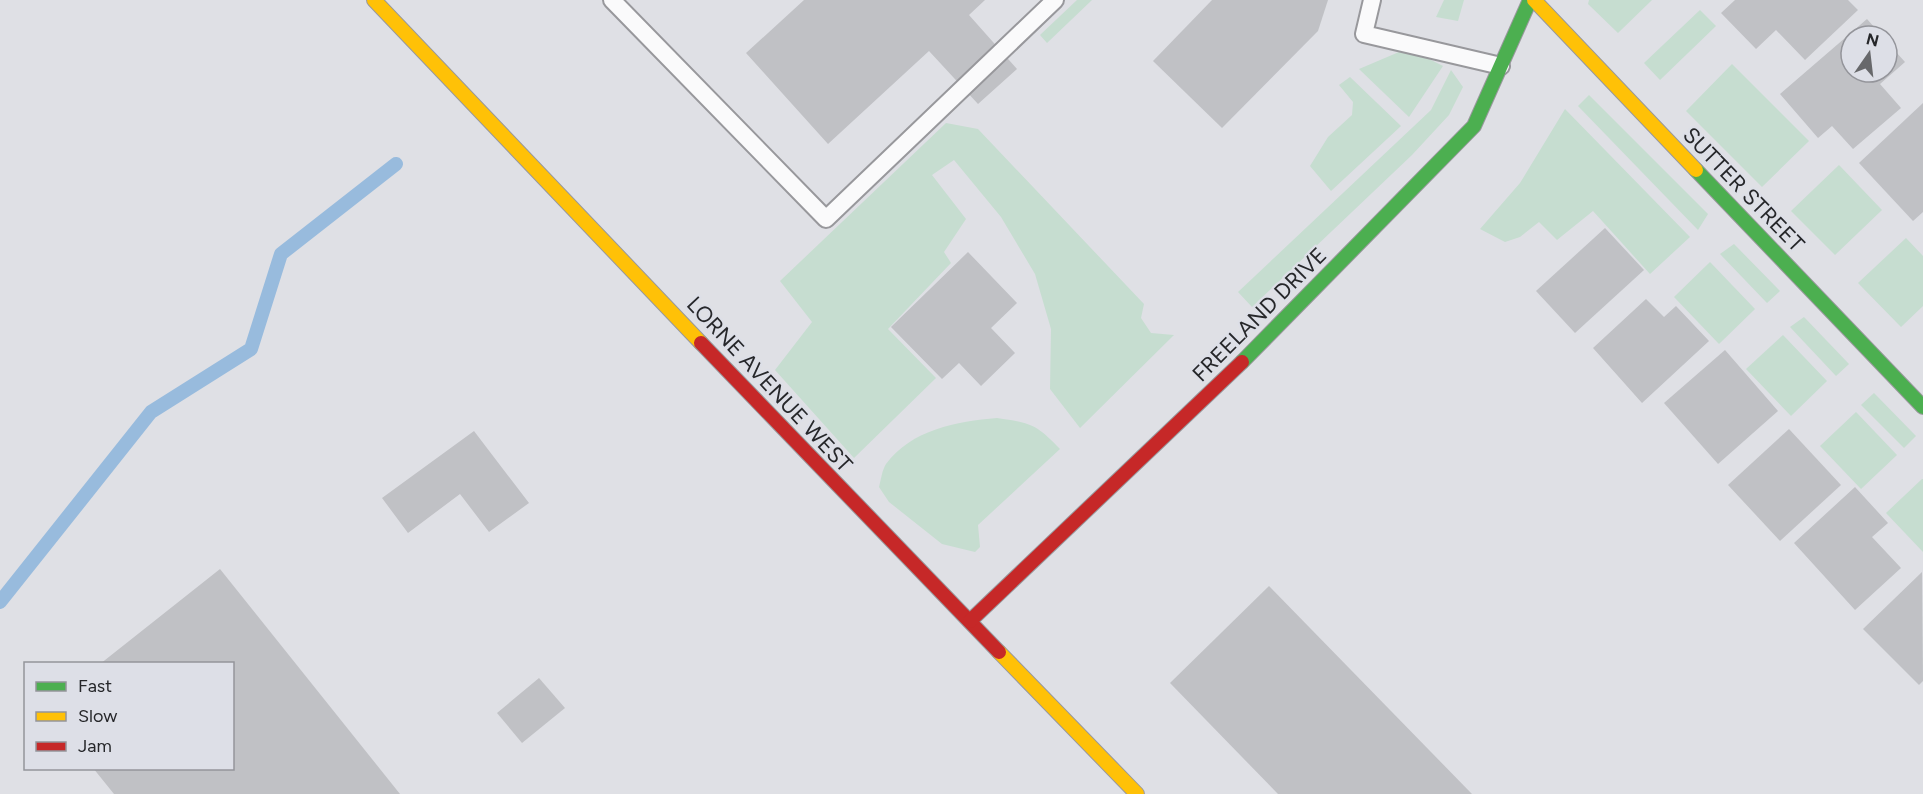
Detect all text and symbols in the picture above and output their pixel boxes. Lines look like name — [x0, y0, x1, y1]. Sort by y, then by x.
north arrow — [1839, 24, 1899, 84]
text: N — [1864, 29, 1881, 51]
street label: SUTTER STREET — [1677, 121, 1810, 257]
street label: FREELAND DRIVE — [1187, 242, 1332, 387]
street label: LORNE AVENUE WEST — [681, 291, 858, 478]
legend — [24, 662, 234, 770]
text: Fast — [78, 675, 112, 697]
text: Slow — [78, 705, 117, 727]
text: Jam — [78, 735, 112, 757]

